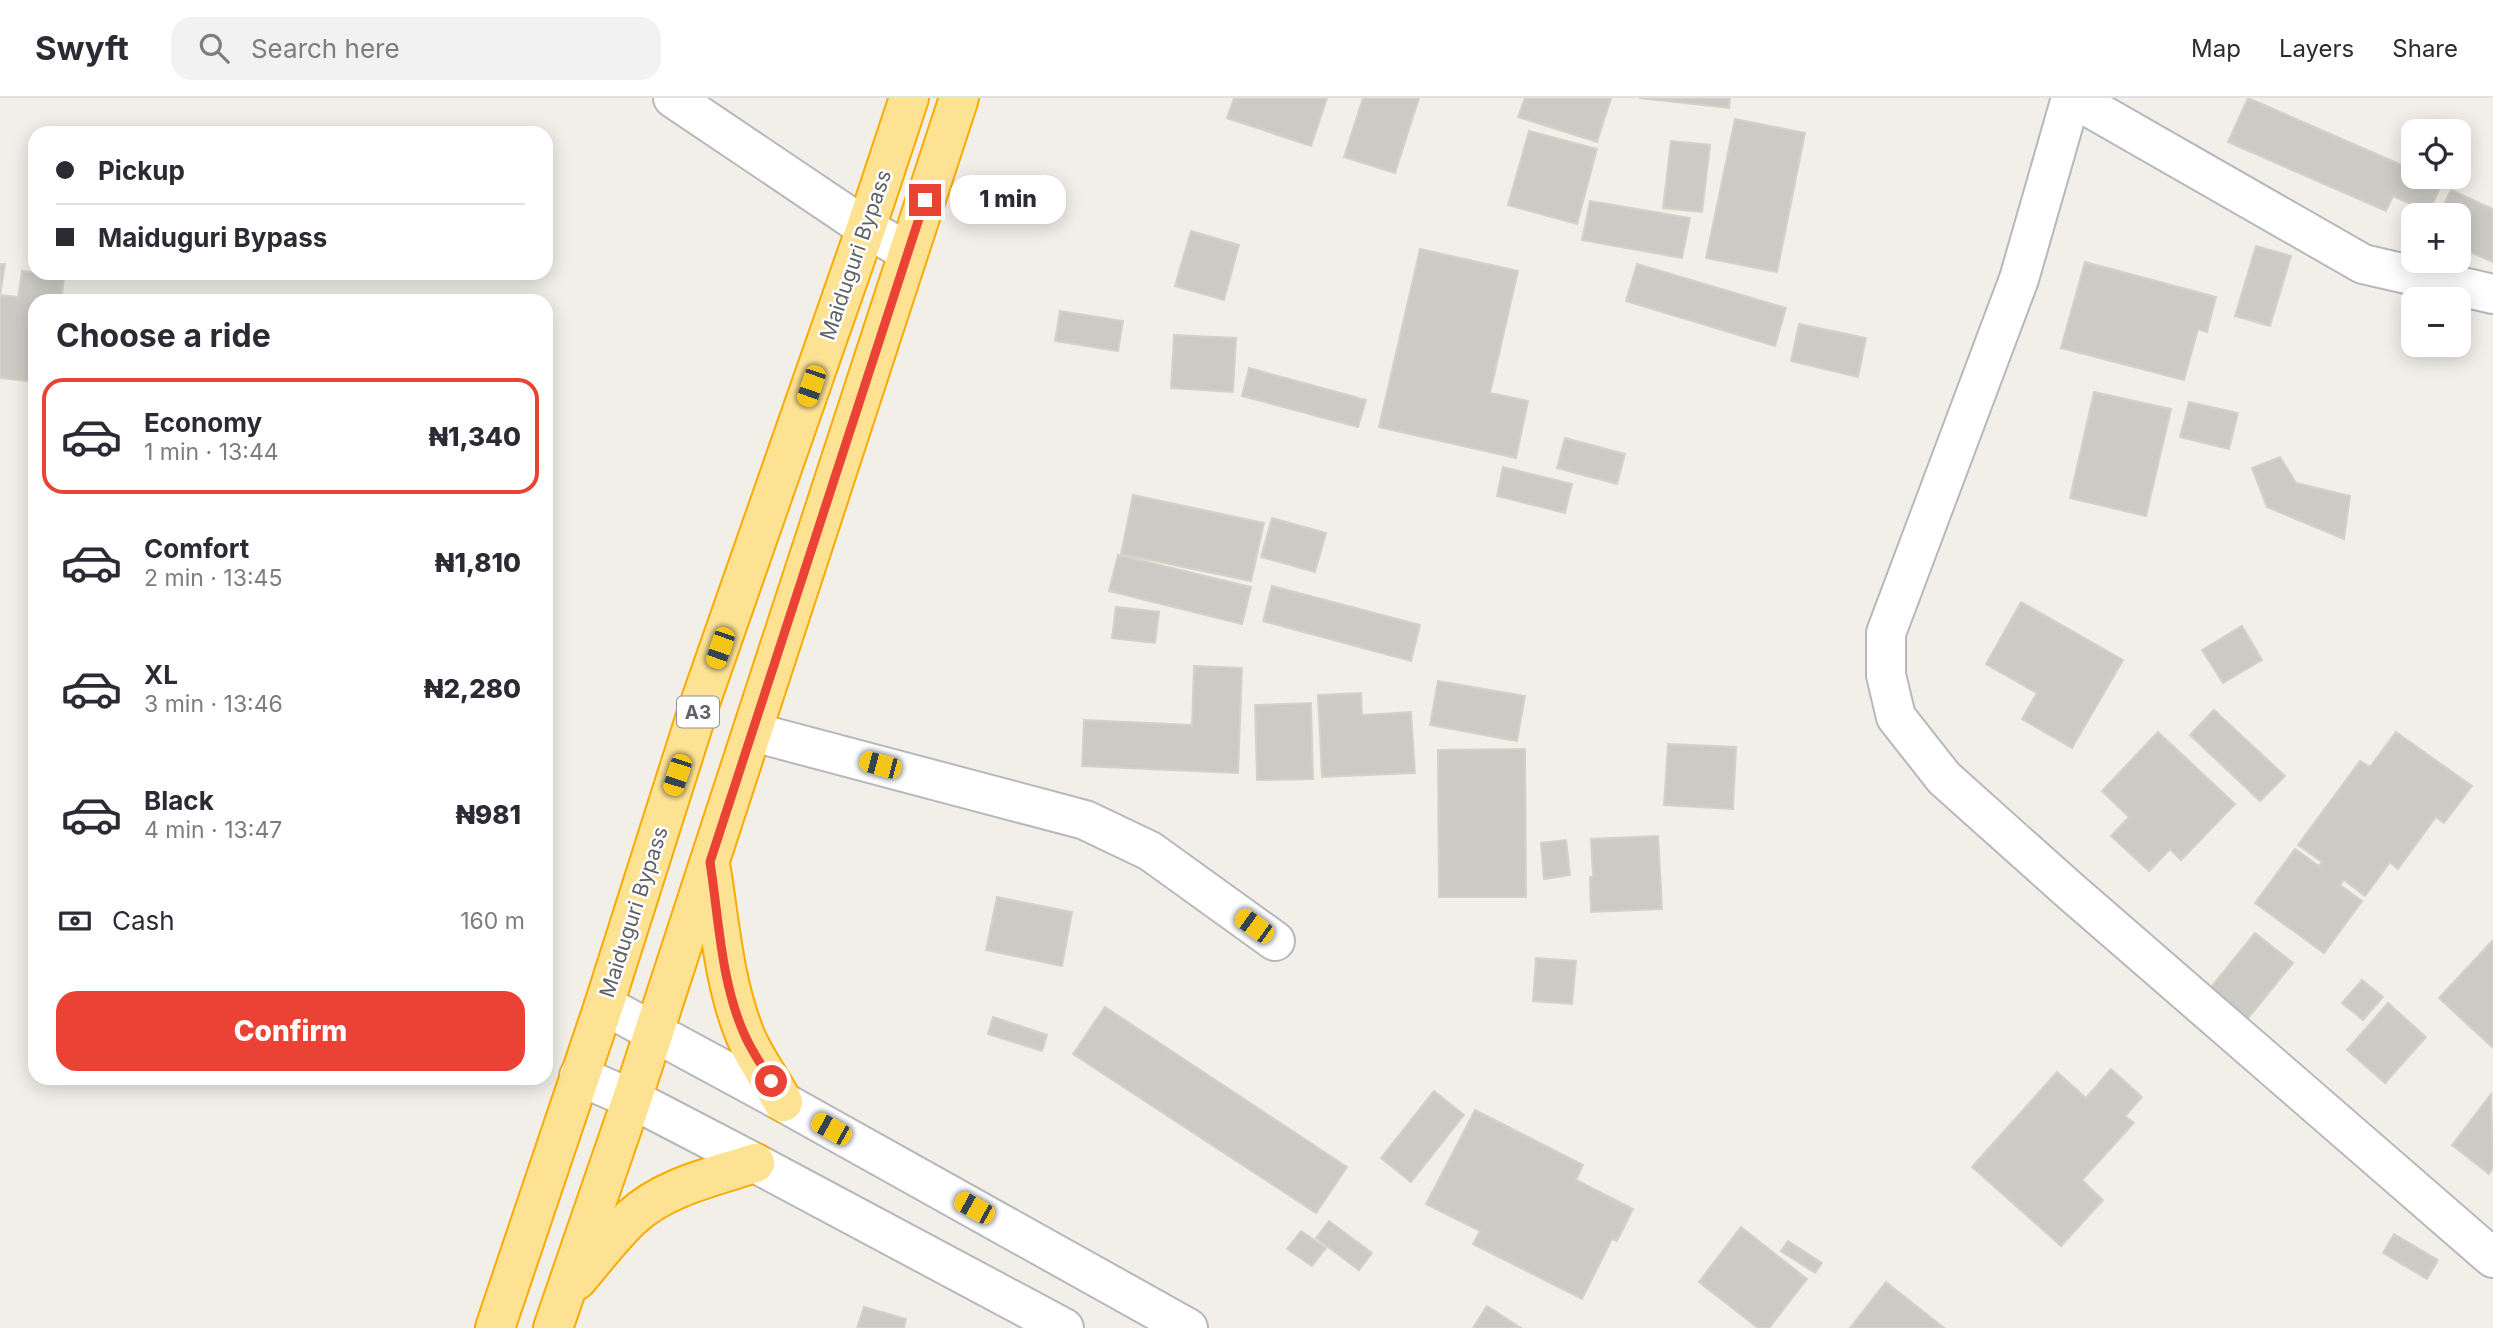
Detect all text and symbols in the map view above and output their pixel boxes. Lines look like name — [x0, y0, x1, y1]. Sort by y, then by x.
search box — [171, 17, 661, 80]
text: Swyft — [35, 28, 129, 68]
icon: search — [195, 29, 233, 67]
text: Search here — [251, 33, 400, 64]
text: Map — [2191, 34, 2241, 63]
text: Layers — [2279, 34, 2354, 63]
text: Share — [2392, 34, 2458, 63]
map controls — [2401, 119, 2471, 357]
button: locate — [2401, 119, 2471, 189]
text: Pickup — [98, 155, 185, 186]
street label: Maiduguri Bypass — [815, 167, 896, 343]
callout: 1 min — [950, 176, 1065, 224]
route end — [909, 184, 941, 216]
text: 1 min — [979, 185, 1037, 213]
button: + — [2401, 203, 2471, 273]
text: Maiduguri Bypass — [98, 222, 327, 253]
button: − — [2401, 287, 2471, 357]
text: Choose a ride — [56, 316, 271, 355]
car — [795, 363, 828, 409]
icon: car — [60, 405, 123, 468]
text: Economy — [144, 407, 262, 438]
text: ₦1,340 — [428, 421, 521, 452]
text: 1 min · 13:44 — [144, 438, 279, 466]
icon: car — [60, 531, 123, 594]
text: Comfort — [144, 533, 249, 564]
text: ₦1,810 — [435, 547, 521, 578]
text: 2 min · 13:45 — [144, 564, 282, 592]
car — [704, 625, 737, 671]
icon: car — [60, 657, 123, 720]
text: XL — [144, 659, 178, 690]
text: ₦2,280 — [424, 673, 521, 704]
text: 3 min · 13:46 — [144, 690, 283, 718]
road number: A3 — [677, 696, 719, 727]
car — [857, 749, 904, 781]
car — [661, 752, 694, 798]
icon: car — [60, 783, 123, 846]
text: Black — [144, 785, 214, 816]
text: ₦981 — [455, 799, 521, 830]
text: 4 min · 13:47 — [144, 816, 282, 844]
street label: Maiduguri Bypass — [594, 823, 673, 1000]
icon: cash — [56, 902, 94, 940]
text: Cash — [112, 905, 175, 936]
car — [1231, 905, 1278, 947]
text: 160 m — [460, 907, 525, 935]
button: Confirm — [56, 991, 525, 1071]
route start — [755, 1065, 787, 1097]
car — [808, 1110, 855, 1148]
car — [951, 1189, 998, 1227]

